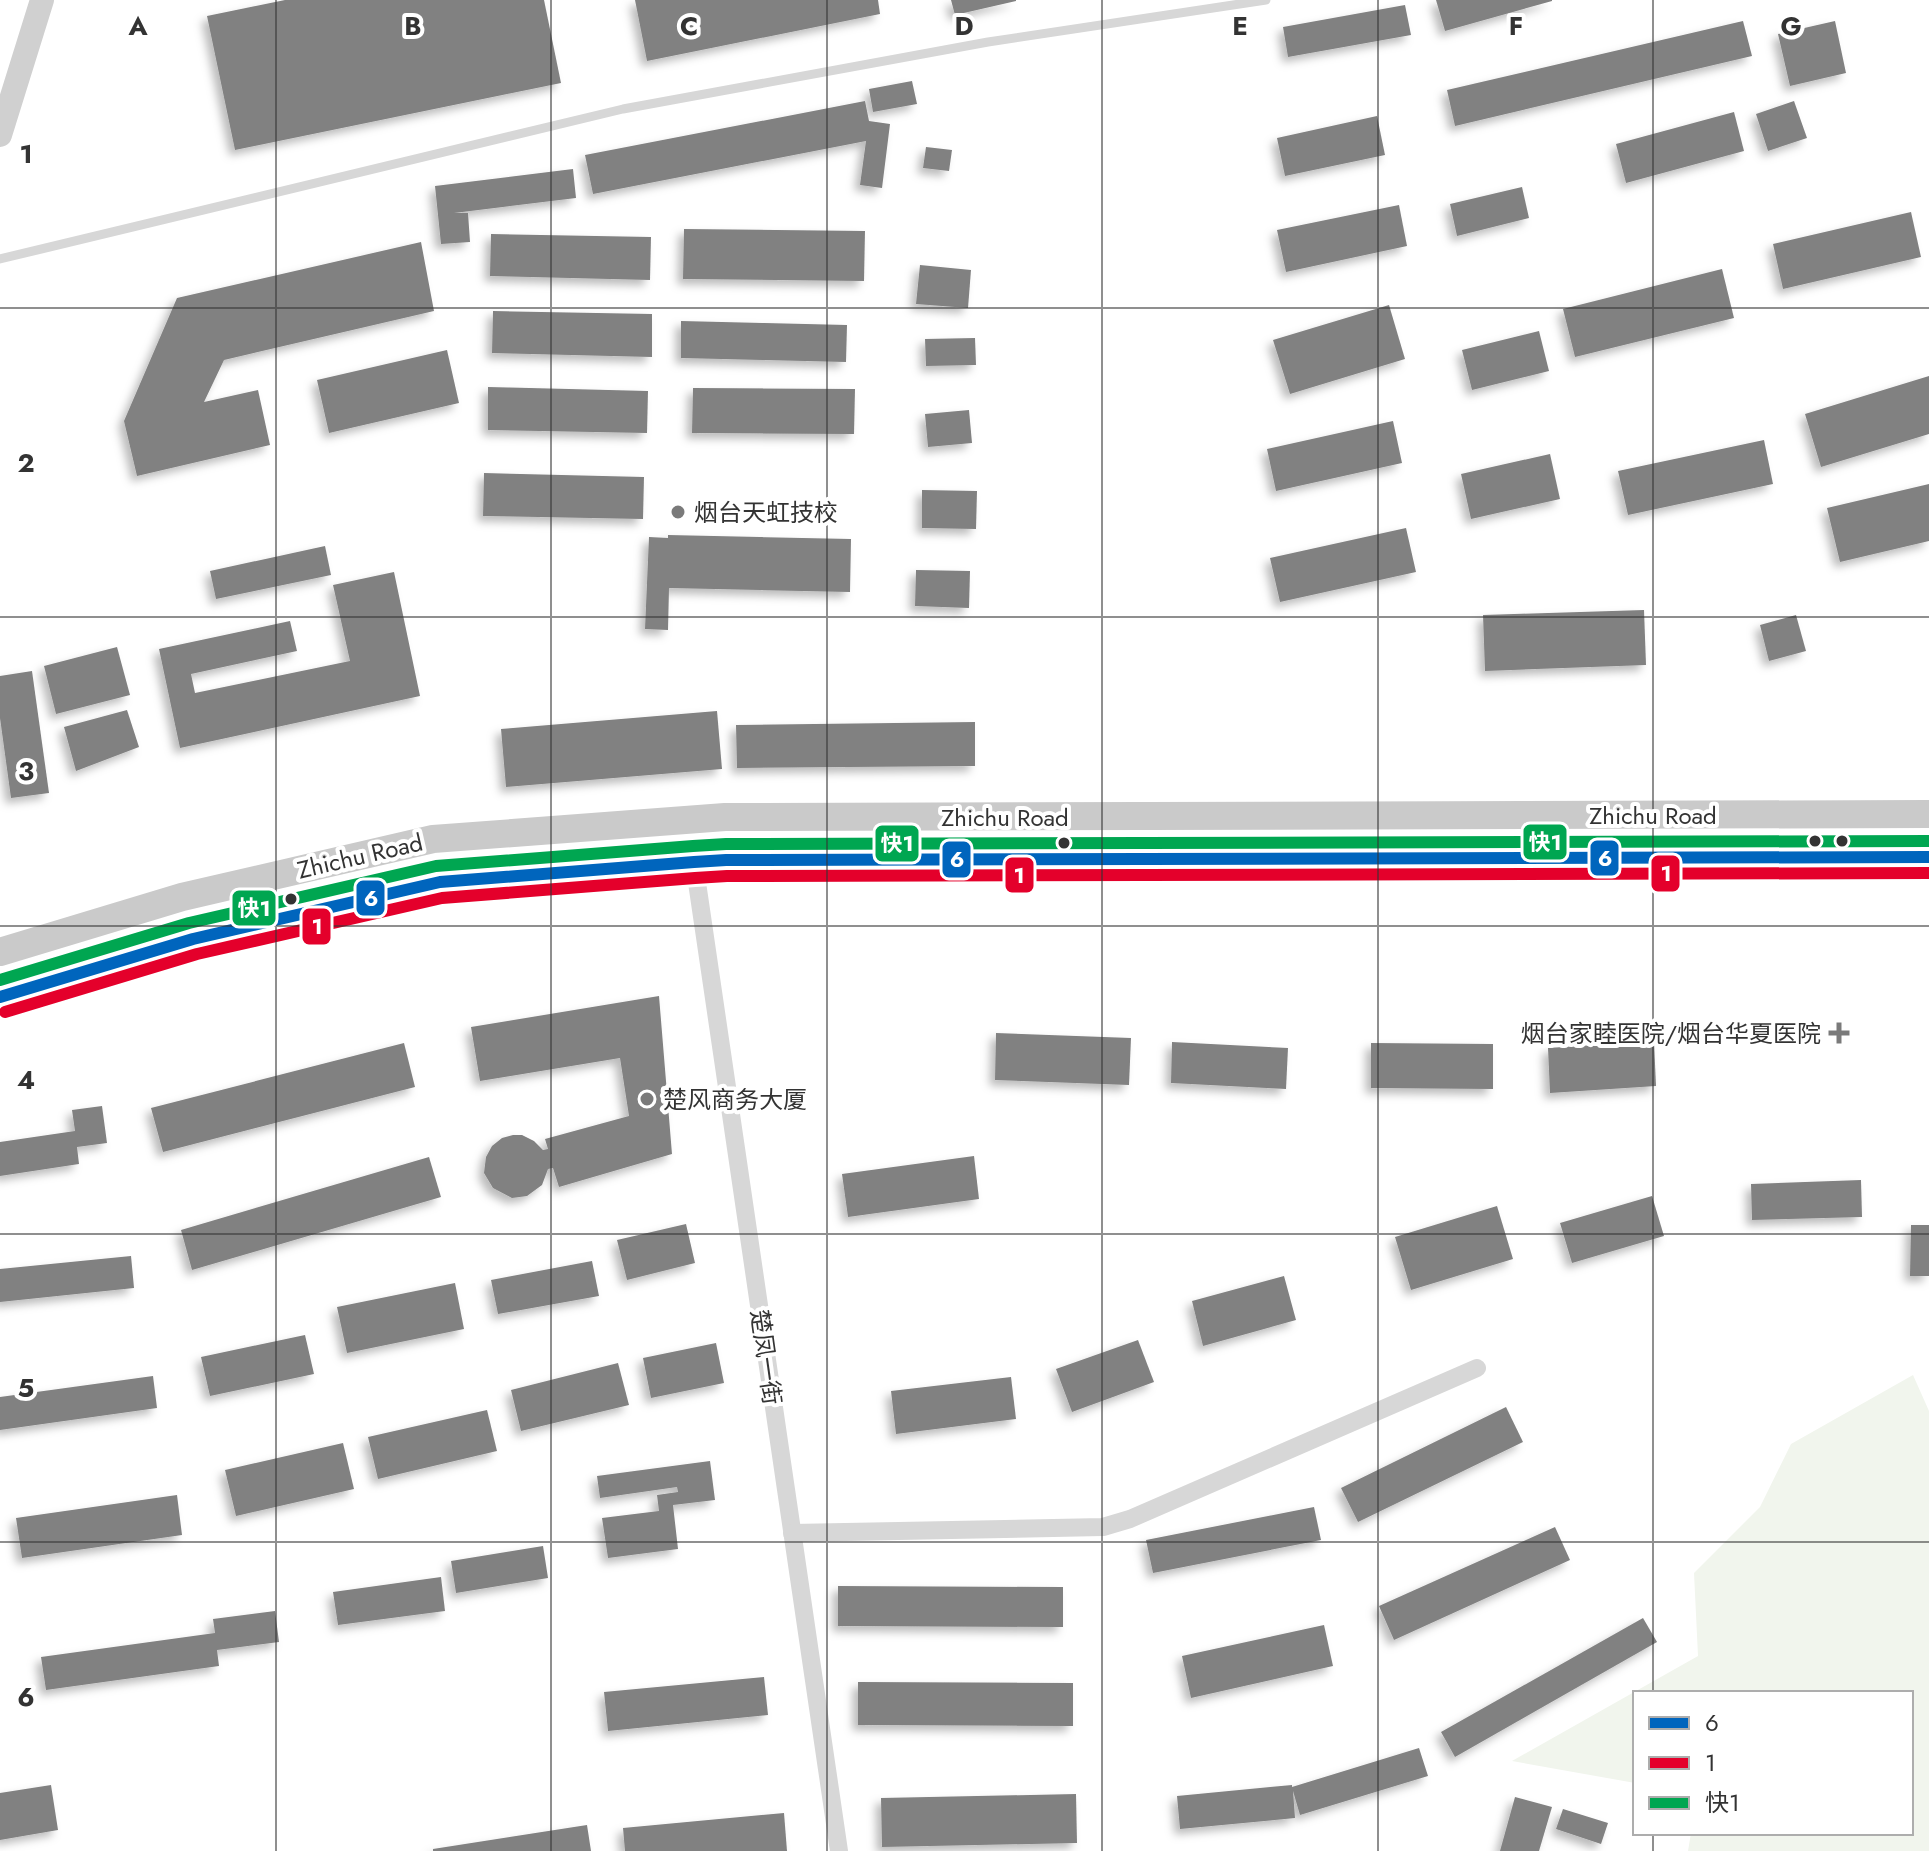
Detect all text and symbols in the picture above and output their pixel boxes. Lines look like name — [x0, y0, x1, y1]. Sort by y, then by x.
text: A — [127, 7, 148, 45]
text: B — [404, 7, 422, 45]
text: C — [680, 7, 698, 45]
text: D — [954, 7, 974, 45]
text: E — [1232, 7, 1248, 45]
text: F — [1509, 7, 1523, 45]
text: G — [1780, 7, 1802, 45]
text: 1 — [19, 135, 33, 173]
text: 2 — [17, 444, 35, 482]
place label: 烟台天虹技校 — [694, 495, 838, 530]
marker: 烟台天虹技校 — [669, 503, 687, 521]
text: 3 — [18, 752, 34, 790]
street label: Zhichu Road — [1589, 798, 1717, 833]
street label: Zhichu Road — [941, 800, 1069, 835]
line badge: 快1 — [1522, 823, 1568, 861]
line badge: 快1 — [874, 824, 920, 863]
street label: Zhichu Road — [294, 825, 426, 887]
text: 快1 — [1528, 826, 1562, 858]
text: 快1 — [880, 827, 914, 859]
unlabelled marker — [1807, 833, 1823, 849]
unlabelled marker — [1834, 833, 1850, 849]
unlabelled marker — [1056, 835, 1072, 851]
line badge: 6 — [1589, 839, 1620, 877]
line badge: 6 — [941, 840, 972, 879]
text: 6 — [1598, 842, 1612, 874]
text: 6 — [950, 843, 964, 875]
line badge: 1 — [1650, 854, 1681, 893]
line badge: 1 — [1004, 856, 1035, 894]
text: 1 — [1660, 857, 1672, 889]
text: 1 — [1013, 859, 1025, 891]
line badge: 6 — [355, 879, 386, 917]
text: 6 — [364, 882, 378, 914]
line badge: 快1 — [231, 889, 277, 927]
unlabelled marker — [283, 891, 299, 907]
text: 快1 — [237, 892, 271, 924]
line badge: 1 — [301, 907, 332, 946]
text: 1 — [311, 910, 323, 942]
place label: 烟台家睦医院/烟台华夏医院 — [1521, 1016, 1821, 1051]
marker: 烟台家睦医院/烟台华夏医院 — [1828, 1022, 1850, 1044]
text: 4 — [17, 1061, 35, 1099]
place label: 楚风商务大厦 — [663, 1082, 807, 1117]
marker: 楚风商务大厦 — [638, 1090, 656, 1108]
street label: 楚凤一街 — [742, 1307, 790, 1407]
text: 5 — [18, 1369, 34, 1407]
text: 6 — [17, 1678, 35, 1716]
legend — [1633, 1691, 1913, 1835]
text: 6 — [1705, 1705, 1719, 1740]
text: 1 — [1705, 1745, 1716, 1780]
text: 快1 — [1705, 1785, 1740, 1820]

